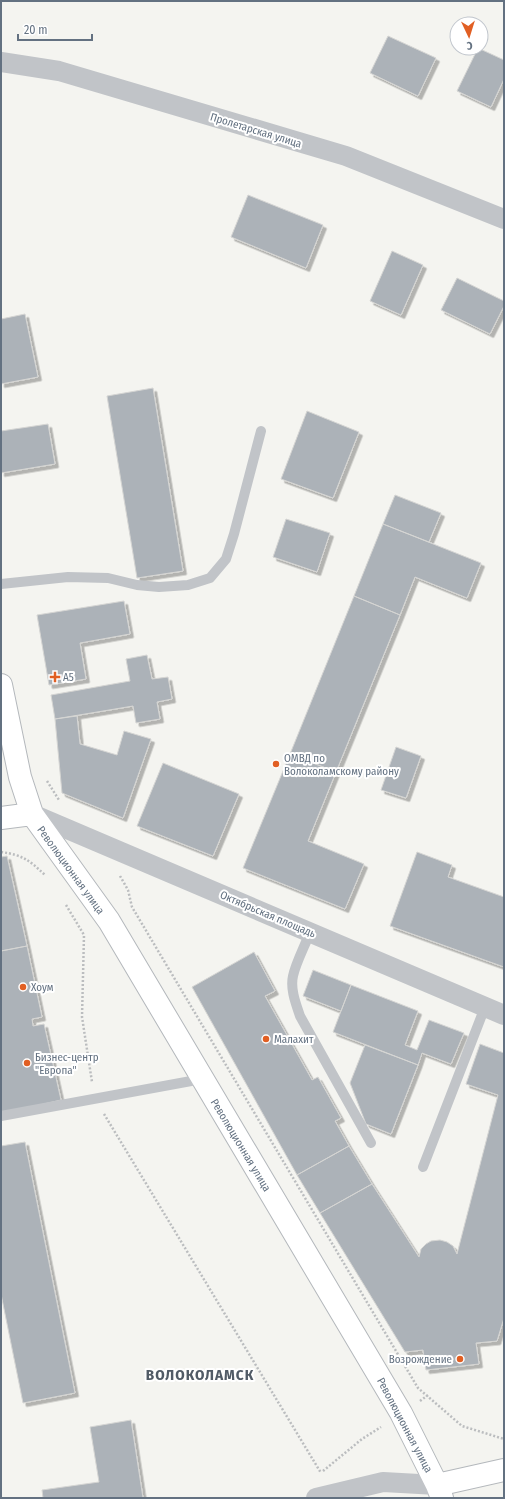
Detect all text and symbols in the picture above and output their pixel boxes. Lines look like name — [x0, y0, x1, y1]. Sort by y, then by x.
scale bar — [18, 16, 92, 42]
north arrow — [449, 16, 489, 56]
text: 20 m — [24, 23, 48, 37]
text: С — [466, 39, 473, 52]
street label: Пролетарская улица — [209, 110, 303, 151]
place label: А5 — [63, 671, 74, 684]
marker: А5 — [50, 672, 60, 682]
place label: ОМВД по Волоколамскому району — [284, 752, 399, 778]
marker: ОМВД по Волоколамскому району — [271, 759, 281, 769]
street label: Революционная улица — [34, 824, 107, 917]
street label: Октябрьская площадь — [218, 888, 318, 941]
place label: Хоум — [31, 981, 54, 994]
marker: Хоум — [18, 982, 28, 992]
place label: Малахит — [274, 1033, 314, 1046]
marker: Малахит — [261, 1034, 271, 1044]
place label: Бизнес-центр "Европа" — [35, 1051, 99, 1077]
marker: Бизнес-центр "Европа" — [22, 1058, 32, 1068]
street label: Революционная улица — [208, 1097, 273, 1194]
place label: Возрождение — [389, 1353, 452, 1366]
marker: Возрождение — [455, 1354, 465, 1364]
district label: ВОЛОКОЛАМСК — [146, 1366, 254, 1384]
street label: Революционная улица — [374, 1376, 435, 1475]

